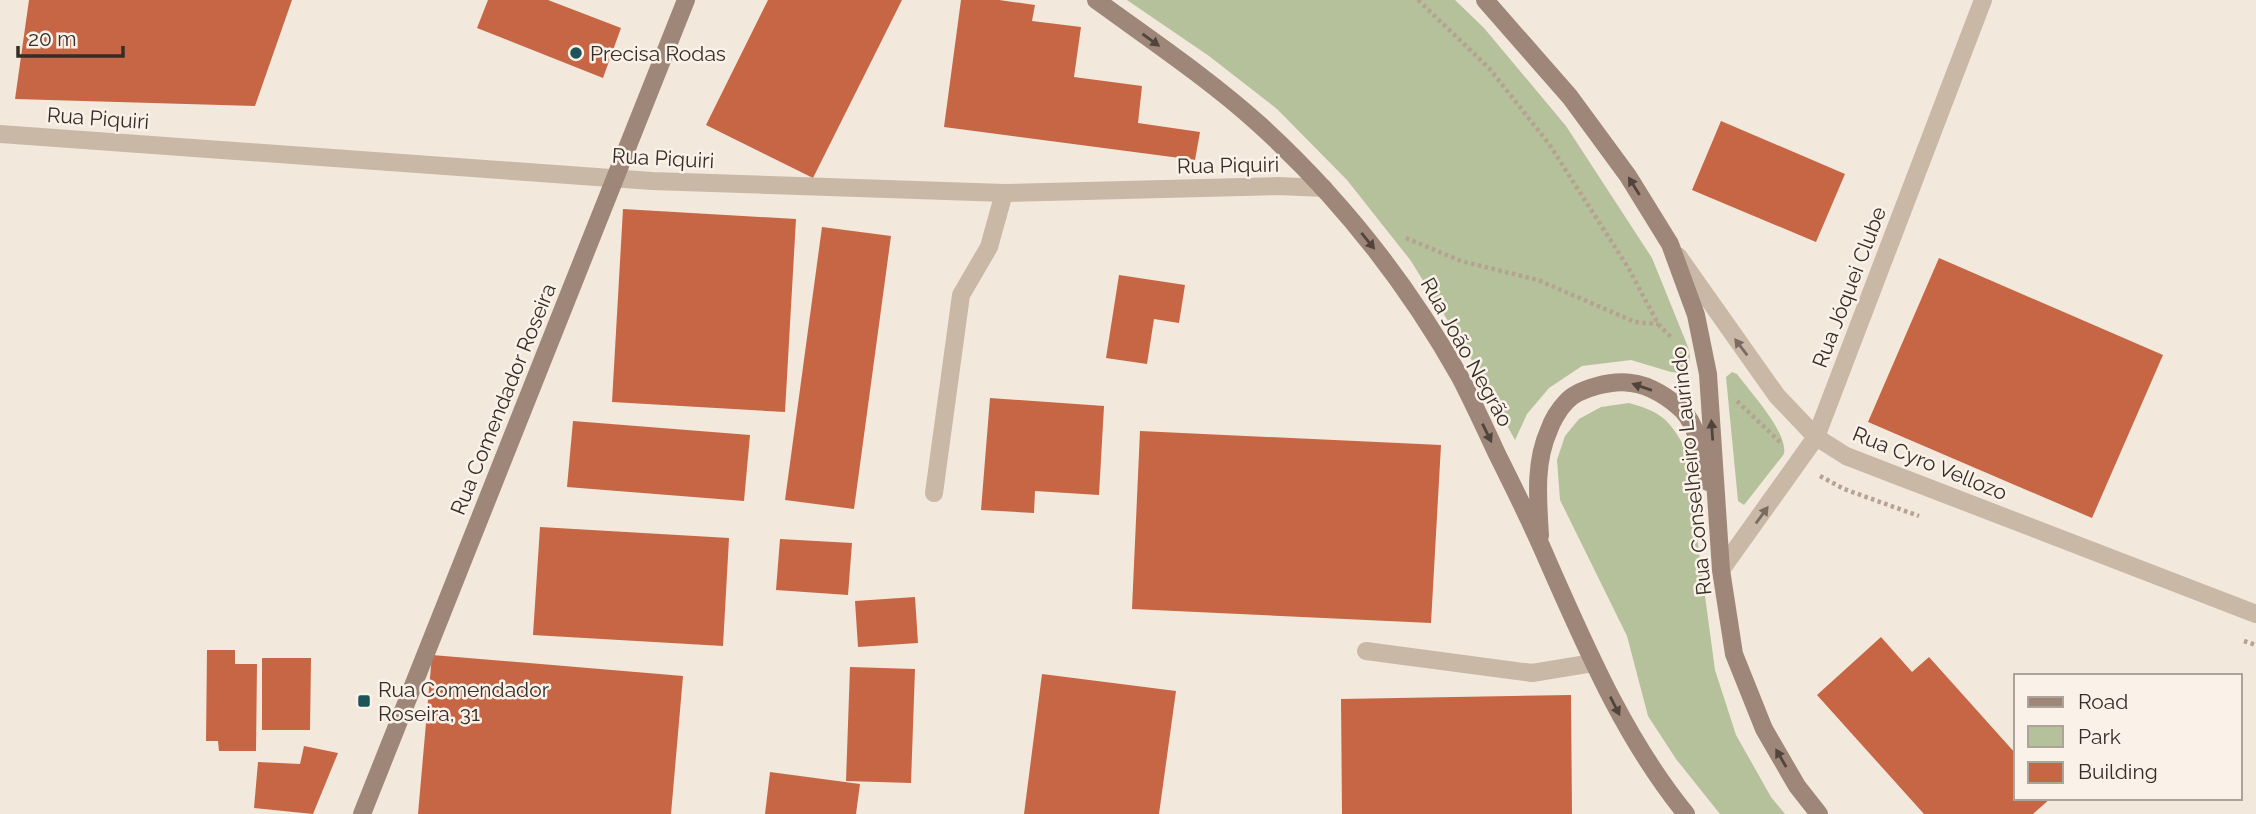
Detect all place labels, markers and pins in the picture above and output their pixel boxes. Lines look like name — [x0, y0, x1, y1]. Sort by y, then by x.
place label: Precisa Rodas — [590, 41, 726, 66]
marker: Precisa Rodas — [568, 45, 584, 61]
place label: Rua Comendador Roseira, 31 — [378, 677, 550, 726]
marker: Rua Comendador Roseira, 31 — [356, 693, 372, 709]

